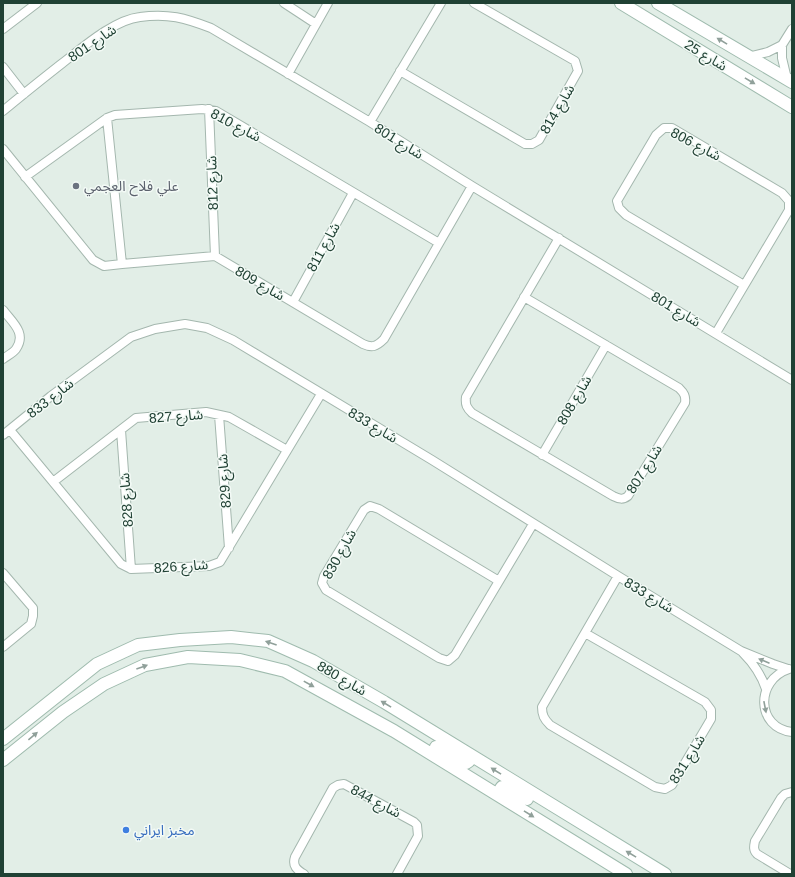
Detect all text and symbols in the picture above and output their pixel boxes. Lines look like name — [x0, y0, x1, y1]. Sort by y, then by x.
street label: شارع 801 — [65, 21, 121, 67]
street label: شارع 25 — [680, 36, 730, 76]
one-way arrow — [716, 38, 728, 45]
one-way arrow — [744, 78, 756, 85]
street label: شارع 814 — [536, 81, 580, 138]
street label: شارع 810 — [207, 105, 264, 148]
street label: شارع 801 — [370, 120, 426, 165]
street label: شارع 806 — [667, 124, 724, 167]
street label: شارع 812 — [203, 155, 224, 211]
place label: علي فلاح العجمي — [84, 178, 179, 197]
marker: علي فلاح العجمي — [71, 181, 81, 191]
street label: شارع 811 — [303, 220, 346, 276]
street label: شارع 809 — [231, 262, 288, 306]
street label: شارع 801 — [647, 288, 704, 332]
street label: شارع 808 — [553, 372, 597, 429]
street label: شارع 833 — [24, 375, 78, 423]
street label: شارع 833 — [344, 404, 401, 448]
street label: شارع 827 — [148, 406, 204, 429]
street label: شارع 807 — [623, 442, 668, 498]
street label: شارع 829 — [214, 453, 237, 509]
street label: شارع 828 — [116, 472, 139, 528]
street label: شارع 830 — [319, 526, 362, 583]
street label: شارع 826 — [153, 556, 209, 579]
street label: شارع 833 — [620, 574, 677, 618]
one-way arrow — [264, 640, 276, 646]
street label: شارع 880 — [313, 657, 370, 701]
one-way arrow — [758, 657, 770, 663]
one-way arrow — [137, 663, 149, 669]
one-way arrow — [303, 681, 315, 687]
one-way arrow — [380, 700, 392, 707]
one-way arrow — [763, 700, 769, 713]
one-way arrow — [28, 731, 38, 740]
street label: شارع 831 — [666, 732, 711, 788]
one-way arrow — [491, 768, 502, 775]
street label: شارع 844 — [347, 781, 404, 824]
one-way arrow — [524, 810, 534, 818]
place label: مخبز ايراني — [134, 822, 195, 841]
marker: مخبز ايراني — [121, 825, 131, 835]
one-way arrow — [626, 850, 636, 858]

